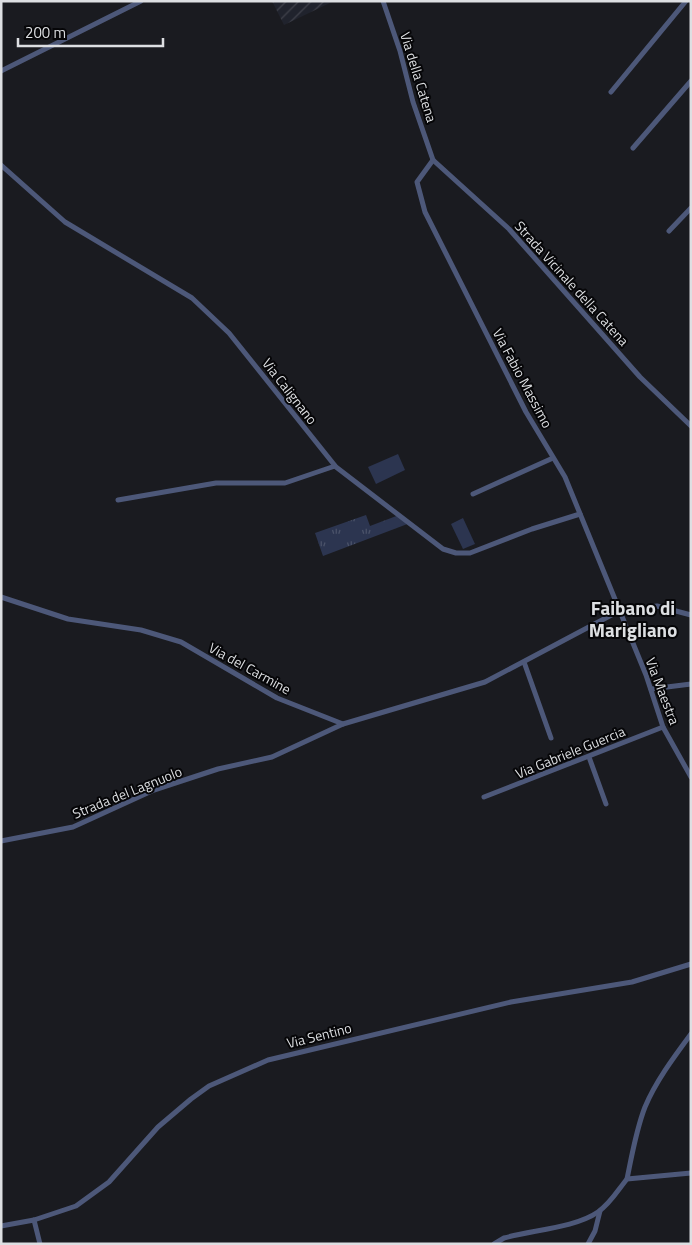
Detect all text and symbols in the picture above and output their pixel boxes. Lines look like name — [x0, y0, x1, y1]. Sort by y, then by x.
scale bar — [18, 15, 162, 47]
text: 200 m — [25, 21, 66, 44]
street label: Via della Catena — [395, 29, 443, 125]
street label: Strada Vicinale della Catena — [510, 216, 634, 350]
street label: Via Fabio Massimo — [488, 324, 558, 432]
street label: Via Calignano — [257, 353, 323, 429]
district label: Faibano di Marigliano — [589, 593, 677, 644]
street label: Via del Carmine — [205, 637, 295, 699]
street label: Via Maestra — [641, 654, 685, 728]
street label: Via Gabriele Guercia — [512, 720, 628, 784]
street label: Strada del Lagnuolo — [69, 760, 185, 824]
street label: Via Sentino — [284, 1017, 354, 1053]

